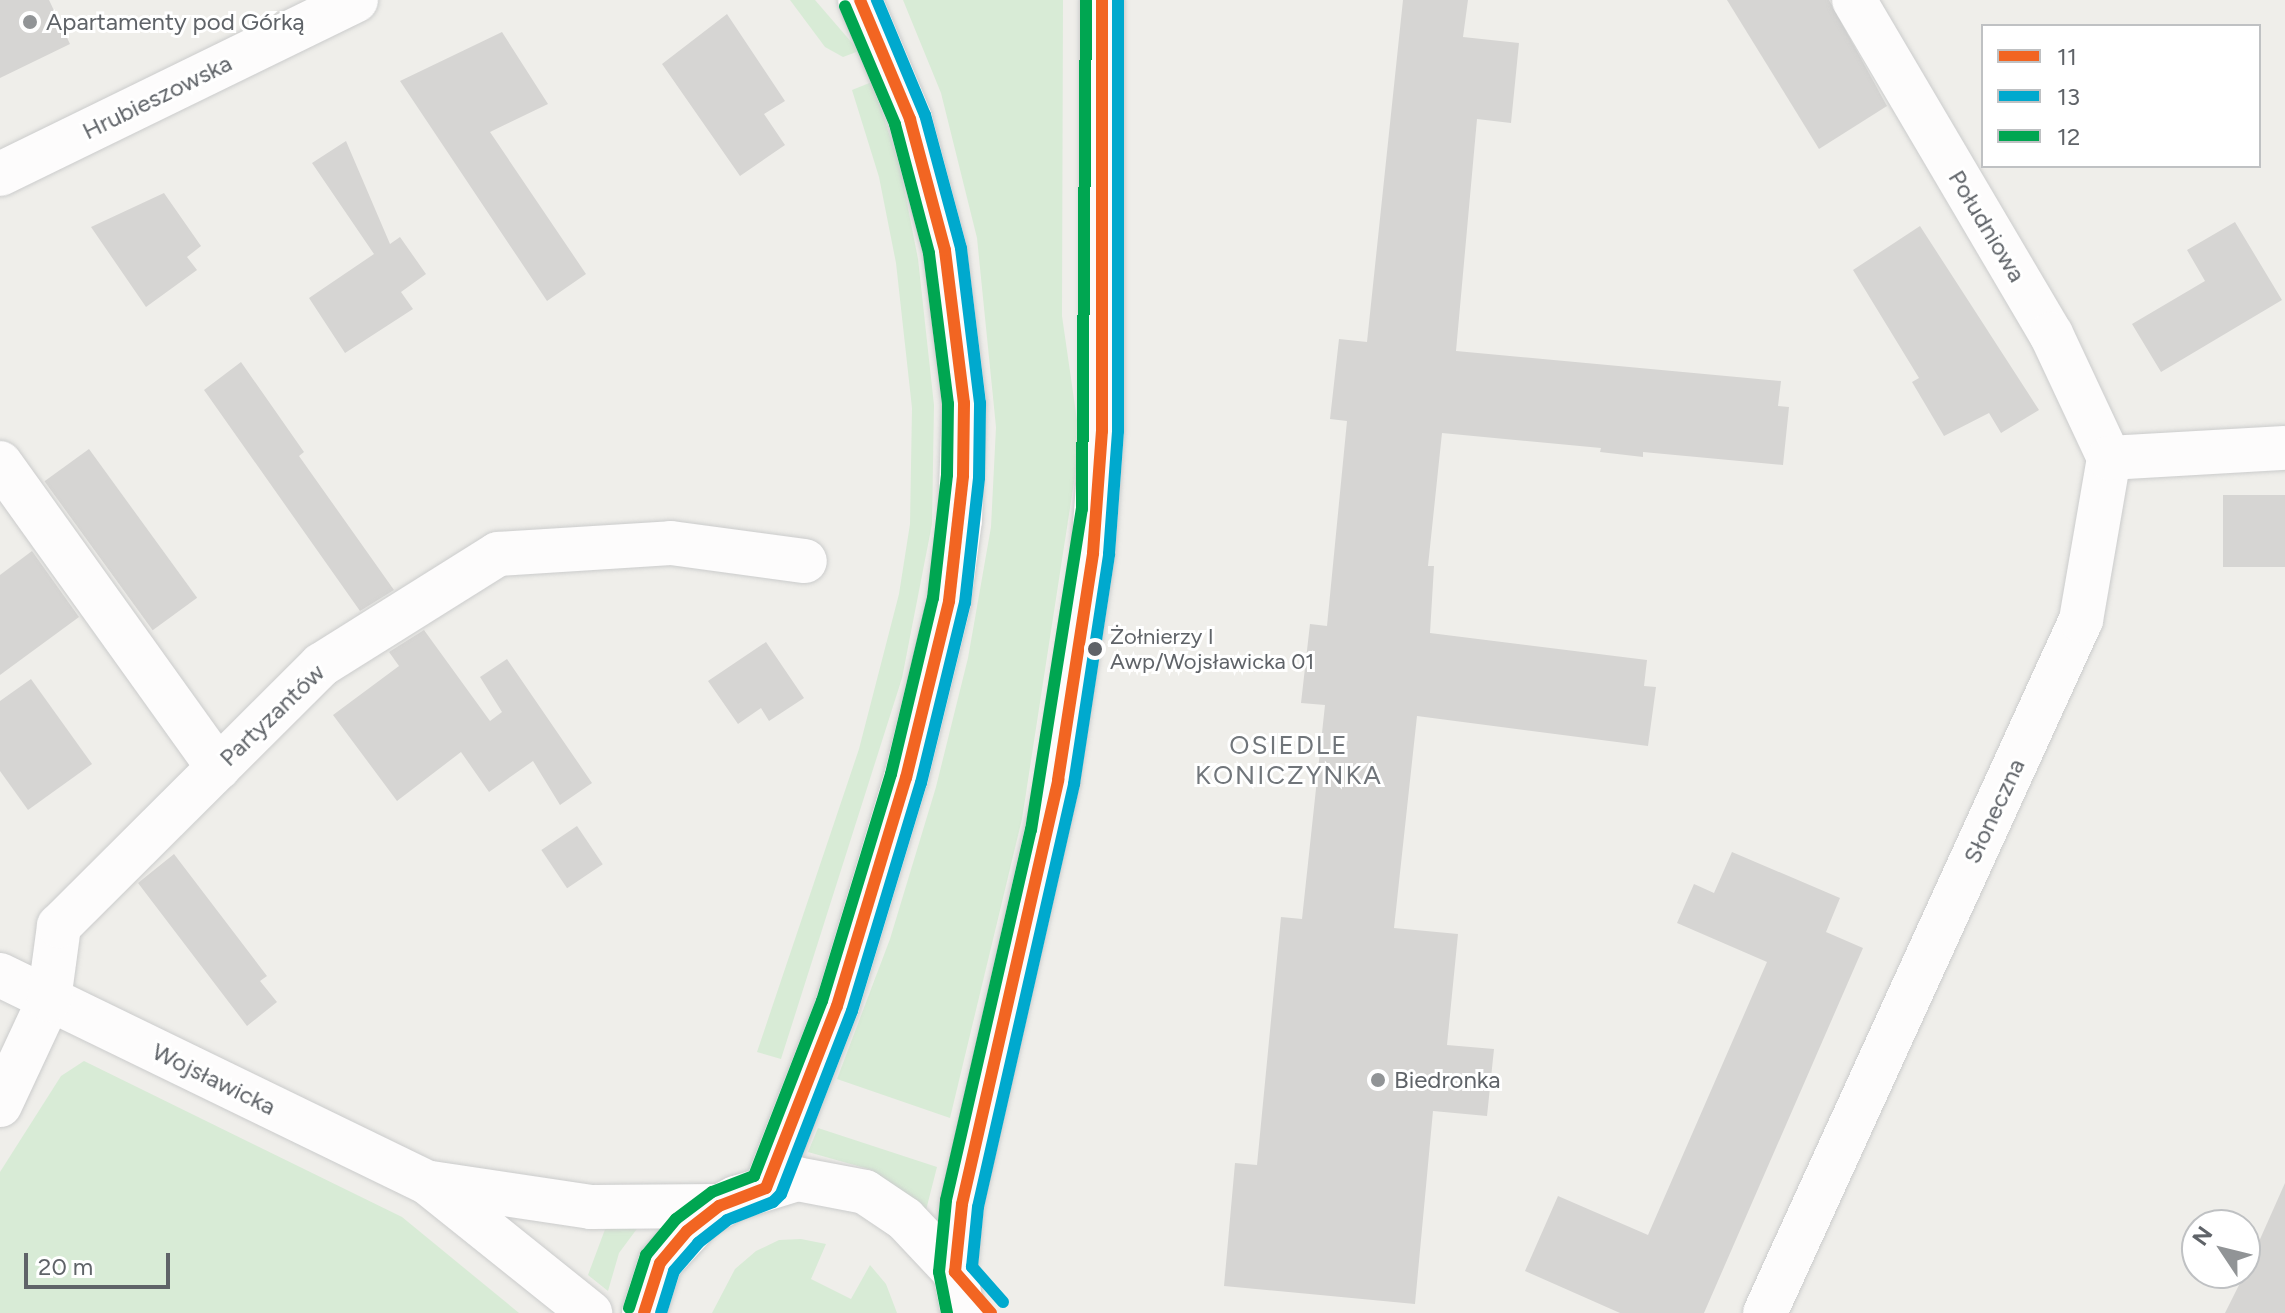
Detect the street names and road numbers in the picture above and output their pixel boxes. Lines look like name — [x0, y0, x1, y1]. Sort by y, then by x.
street label: Hrubieszowska — [78, 48, 236, 146]
street label: Południowa — [1942, 165, 2032, 287]
street label: Partyzantów — [214, 658, 330, 772]
street label: Słoneczna — [1957, 754, 2031, 868]
street label: Wojsławicka — [148, 1037, 280, 1121]

